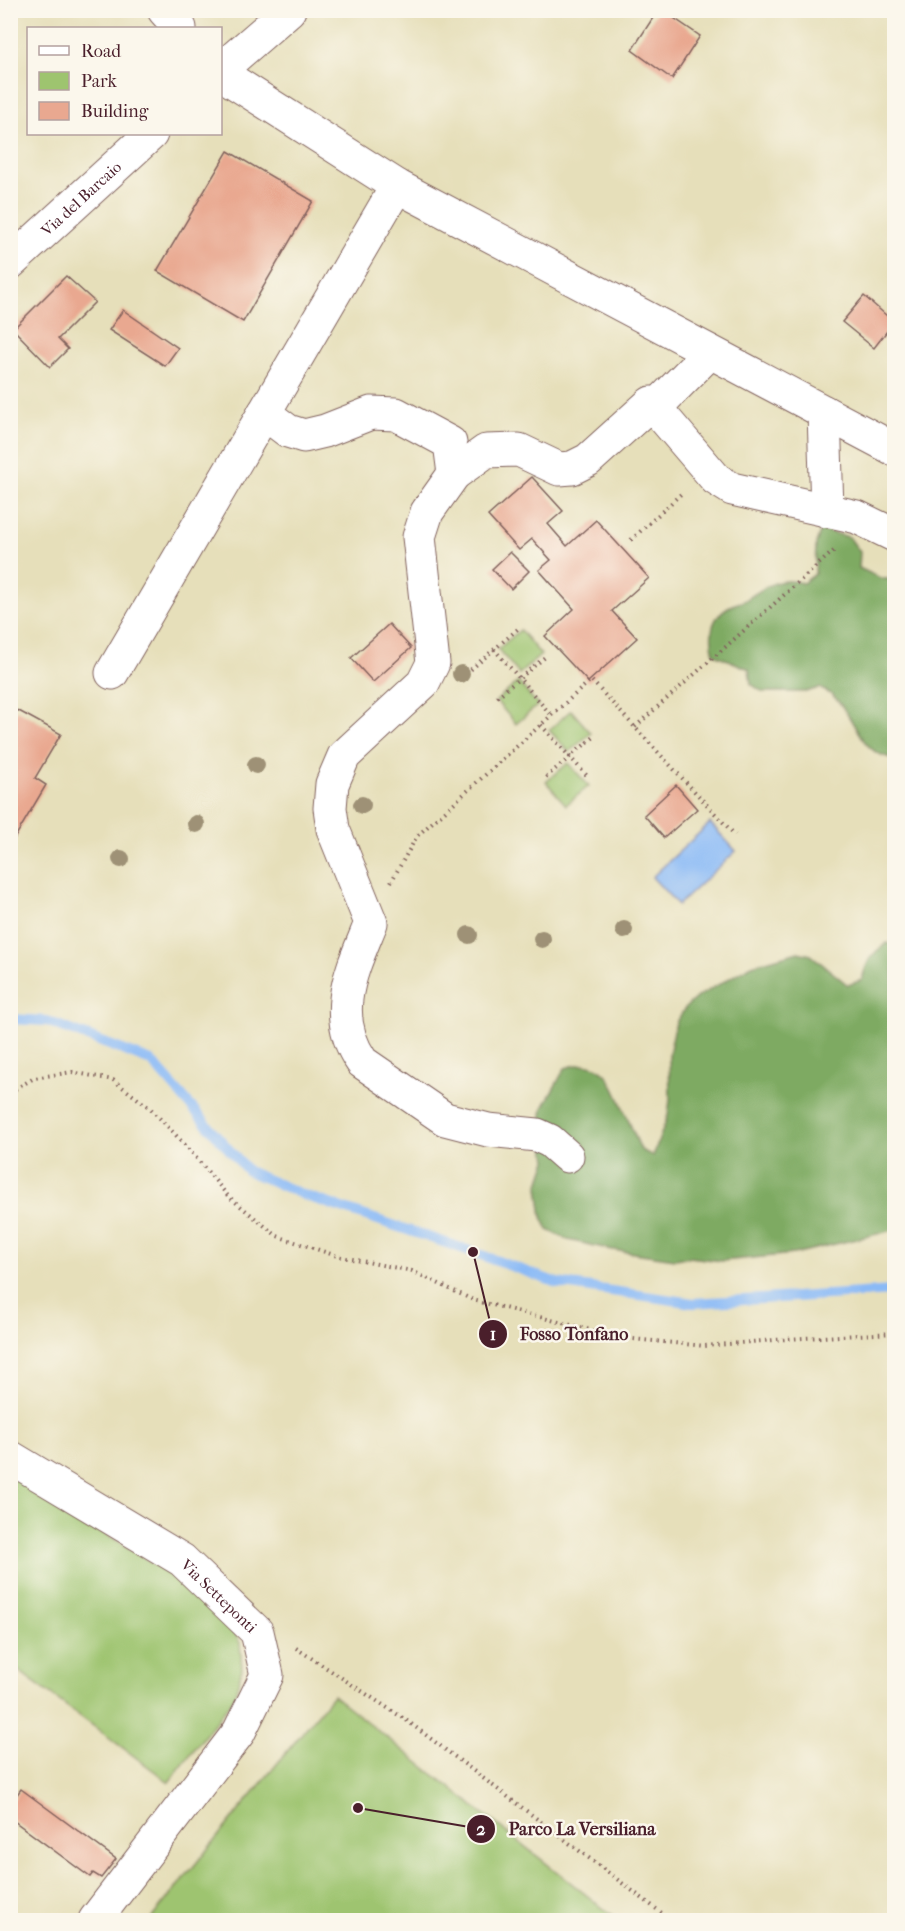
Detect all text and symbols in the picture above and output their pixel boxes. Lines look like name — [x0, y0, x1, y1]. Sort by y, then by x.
legend — [27, 27, 222, 135]
text: Road — [81, 41, 121, 62]
text: Park — [81, 71, 118, 92]
text: Building — [81, 101, 149, 122]
street label: Via del Barcaio — [36, 157, 125, 241]
callout: Fosso Tonfano — [478, 1316, 641, 1352]
text: 1 — [490, 1324, 496, 1345]
text: Fosso Tonfano — [519, 1324, 628, 1345]
street label: Via Setteponti — [176, 1555, 261, 1637]
callout: Parco La Versiliana — [466, 1811, 668, 1847]
text: 2 — [476, 1819, 486, 1840]
text: Parco La Versiliana — [508, 1819, 656, 1840]

